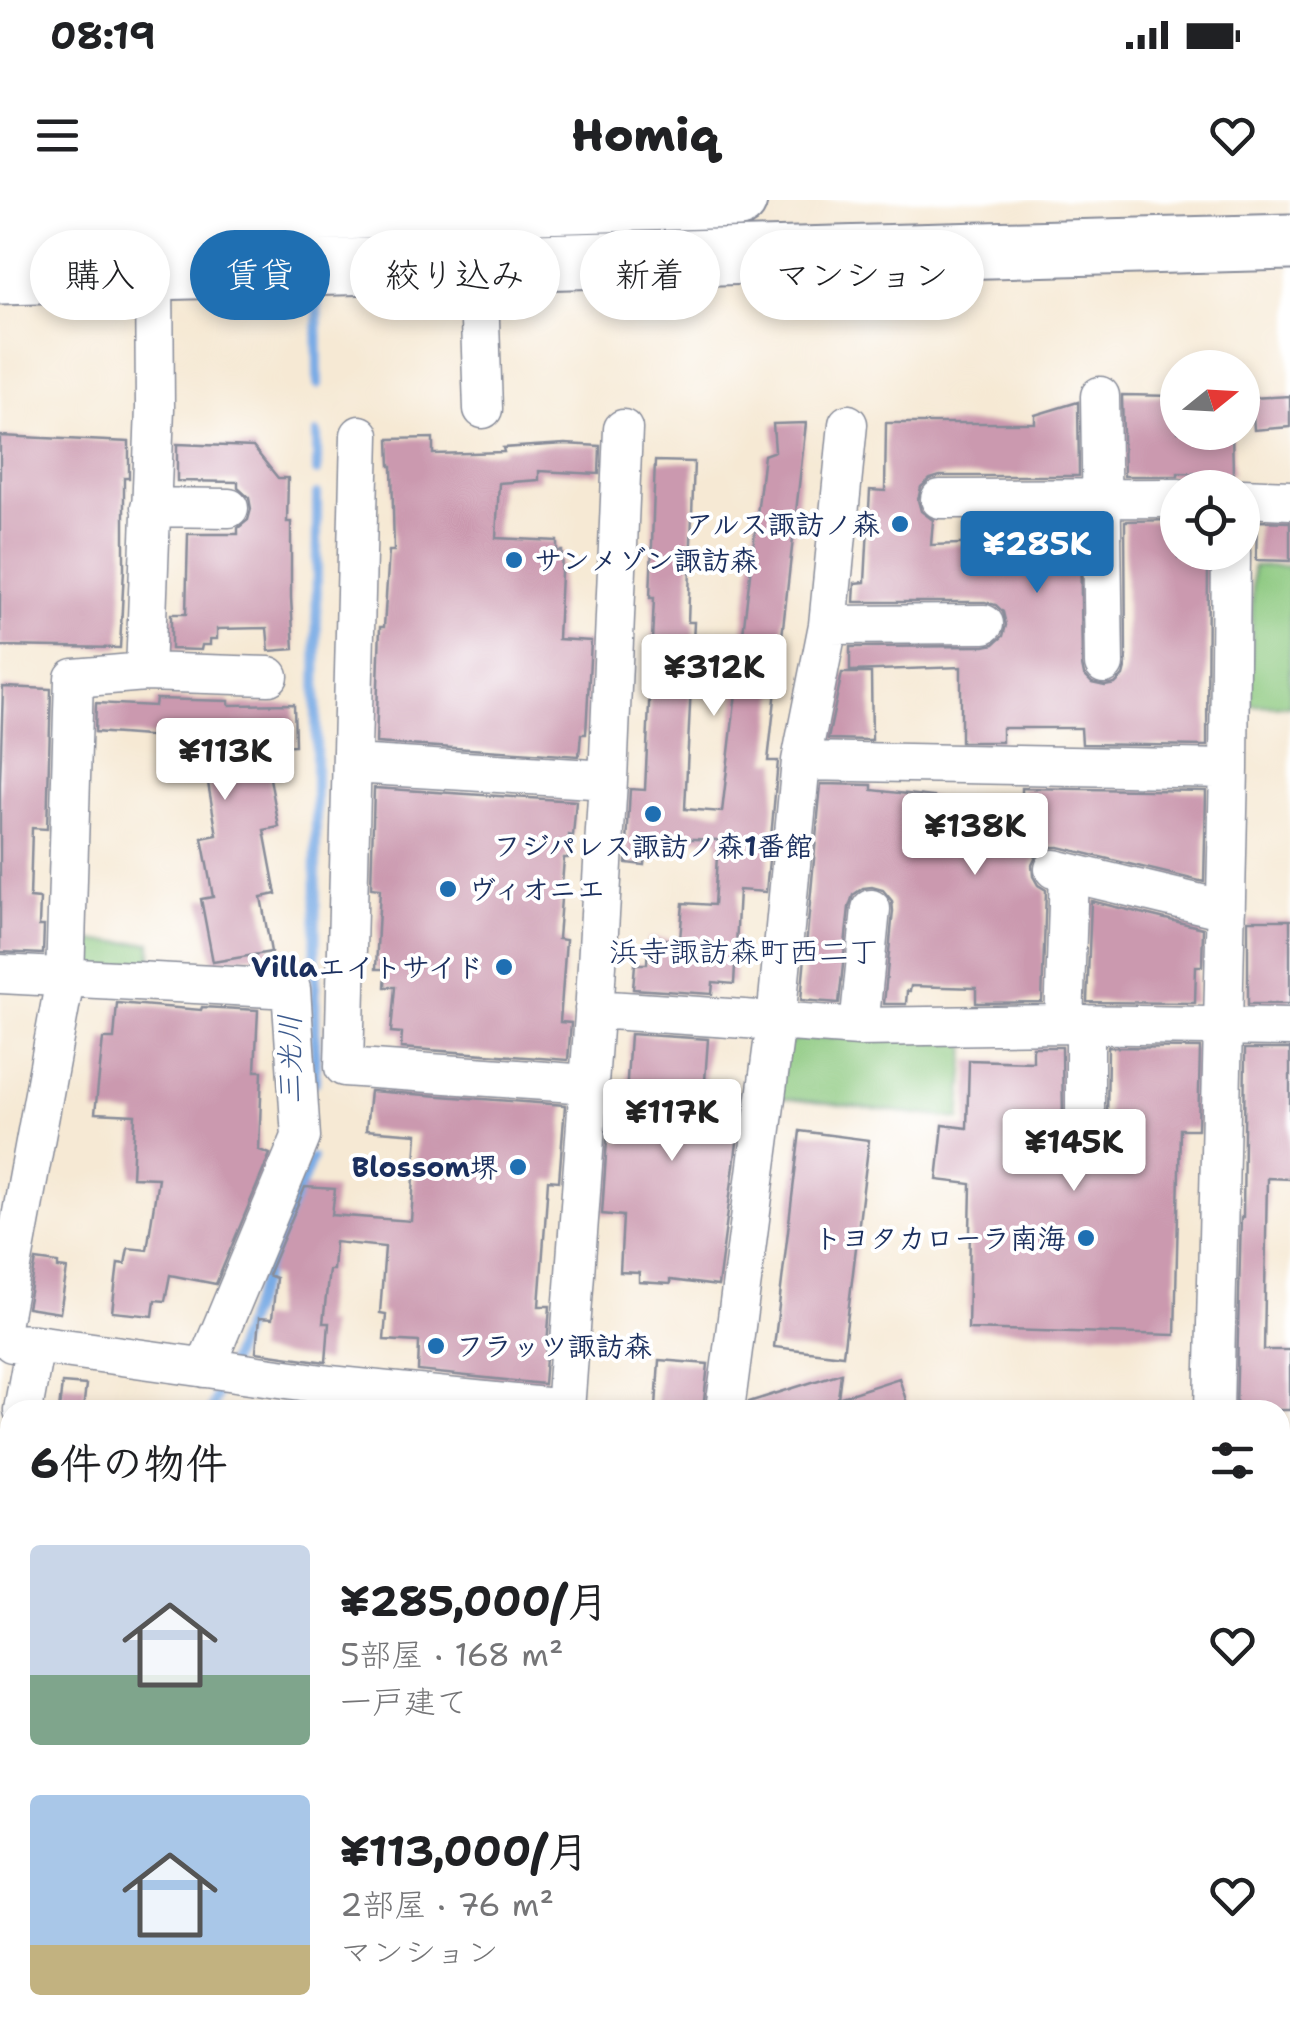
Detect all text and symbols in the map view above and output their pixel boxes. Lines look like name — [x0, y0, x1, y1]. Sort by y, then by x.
text: 08:19 — [50, 10, 156, 61]
text: Homiq — [571, 105, 719, 165]
icon: menu — [30, 108, 85, 163]
icon: heart — [1205, 108, 1260, 163]
chip: 購入 — [30, 230, 170, 320]
chip: 賃貸 — [190, 230, 330, 320]
chip: 絞り込み — [350, 230, 560, 320]
chip: 新着 — [580, 230, 720, 320]
chip: マンション — [740, 230, 984, 320]
north arrow — [1160, 350, 1260, 450]
map controls — [1160, 350, 1260, 570]
button: locate — [1160, 470, 1260, 570]
place label: アルス諏訪ノ森 — [686, 505, 880, 543]
pin: ¥285K — [967, 511, 1107, 596]
marker: アルス諏訪ノ森 — [889, 513, 911, 535]
text: ¥285K — [983, 522, 1091, 565]
place label: サンメゾン諏訪森 — [534, 541, 758, 579]
marker: サンメゾン諏訪森 — [503, 549, 525, 571]
pin: ¥312K — [644, 634, 784, 719]
text: ¥312K — [664, 645, 765, 688]
pin: ¥113K — [155, 718, 295, 803]
text: ¥113K — [178, 729, 272, 772]
pin: ¥138K — [905, 793, 1045, 878]
marker: フジパレス諏訪ノ森1番館 — [642, 803, 664, 825]
text: ¥138K — [924, 804, 1026, 847]
place label: フジパレス諏訪ノ森1番館 — [493, 827, 813, 865]
place label: ヴィオニエ — [468, 870, 605, 908]
marker: ヴィオニエ — [437, 878, 459, 900]
district label: 浜寺諏訪森町西二丁 — [609, 931, 879, 972]
place label: Villaエイトサイド — [251, 948, 484, 986]
marker: Villaエイトサイド — [493, 956, 515, 978]
water label: 三光川 — [269, 1014, 310, 1104]
pin: ¥117K — [602, 1079, 742, 1164]
text: ¥117K — [625, 1090, 719, 1133]
pin: ¥145K — [1004, 1109, 1144, 1194]
text: ¥145K — [1025, 1120, 1123, 1163]
place label: Blossom堺 — [352, 1148, 498, 1186]
marker: Blossom堺 — [507, 1156, 529, 1178]
place label: トヨタカローラ南海 — [814, 1219, 1066, 1257]
marker: トヨタカローラ南海 — [1075, 1227, 1097, 1249]
place label: フラッツ諏訪森 — [456, 1327, 652, 1365]
marker: フラッツ諏訪森 — [425, 1335, 447, 1357]
icon: filters — [1205, 1433, 1260, 1488]
text: 6件の物件 — [30, 1435, 227, 1491]
text: ¥285,000/月 — [340, 1573, 609, 1629]
icon: home — [110, 1585, 230, 1705]
icon: heart — [1205, 1618, 1260, 1673]
text: 5部屋 · 168 m² — [340, 1633, 563, 1676]
text: 一戸建て — [340, 1680, 468, 1723]
text: ¥113,000/月 — [340, 1823, 589, 1879]
icon: home — [110, 1835, 230, 1955]
icon: heart — [1205, 1868, 1260, 1923]
text: 2部屋 · 76 m² — [340, 1883, 554, 1926]
text: マンション — [340, 1930, 499, 1973]

